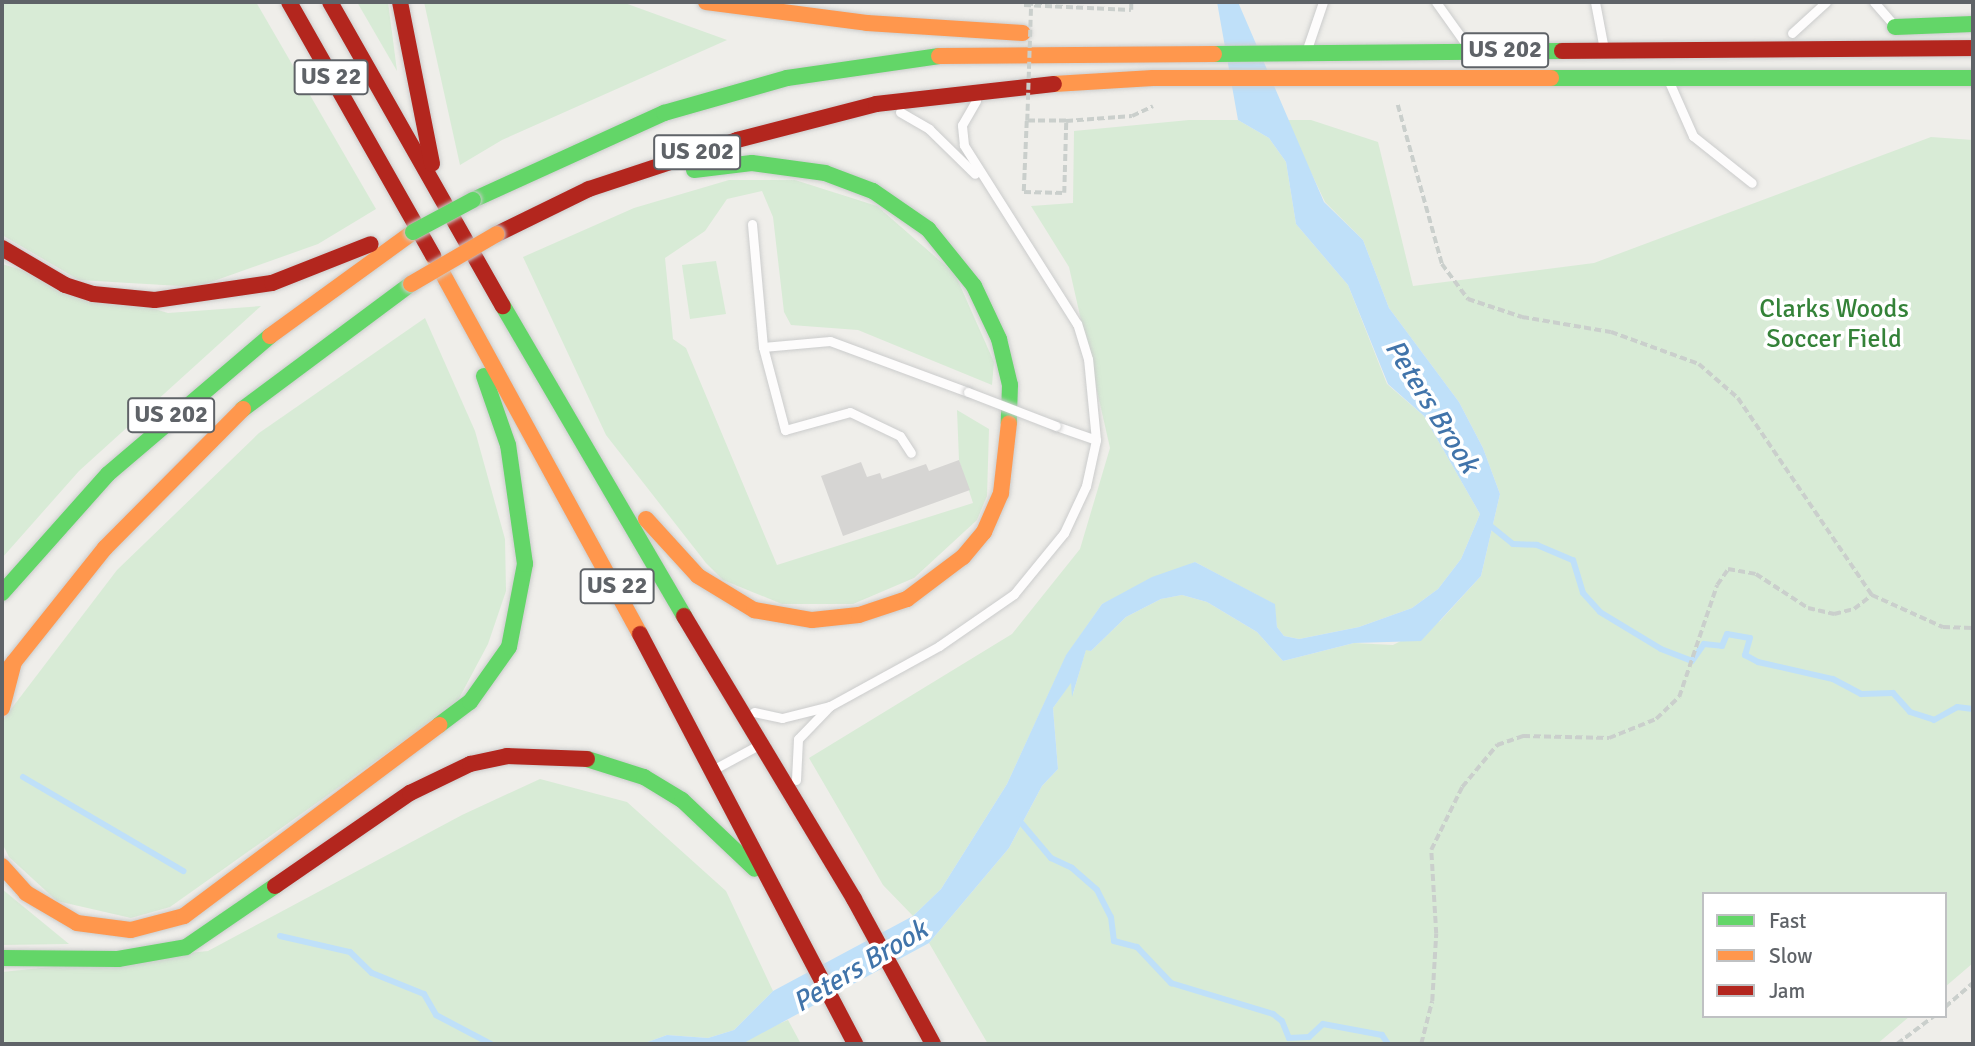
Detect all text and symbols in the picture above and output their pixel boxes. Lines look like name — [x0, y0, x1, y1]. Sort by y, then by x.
road number: US 202 — [1460, 30, 1550, 70]
road number: US 22 — [292, 56, 370, 98]
road number: US 202 — [652, 132, 742, 172]
park label: Clarks Woods Soccer Field — [1759, 294, 1909, 356]
water label: Peters Brook — [1378, 333, 1486, 479]
road number: US 202 — [125, 394, 216, 436]
road number: US 22 — [578, 566, 656, 606]
legend — [1702, 892, 1947, 1018]
text: Fast — [1769, 908, 1806, 934]
water label: Peters Brook — [787, 913, 933, 1019]
text: Slow — [1769, 943, 1813, 969]
text: Jam — [1769, 978, 1805, 1004]

